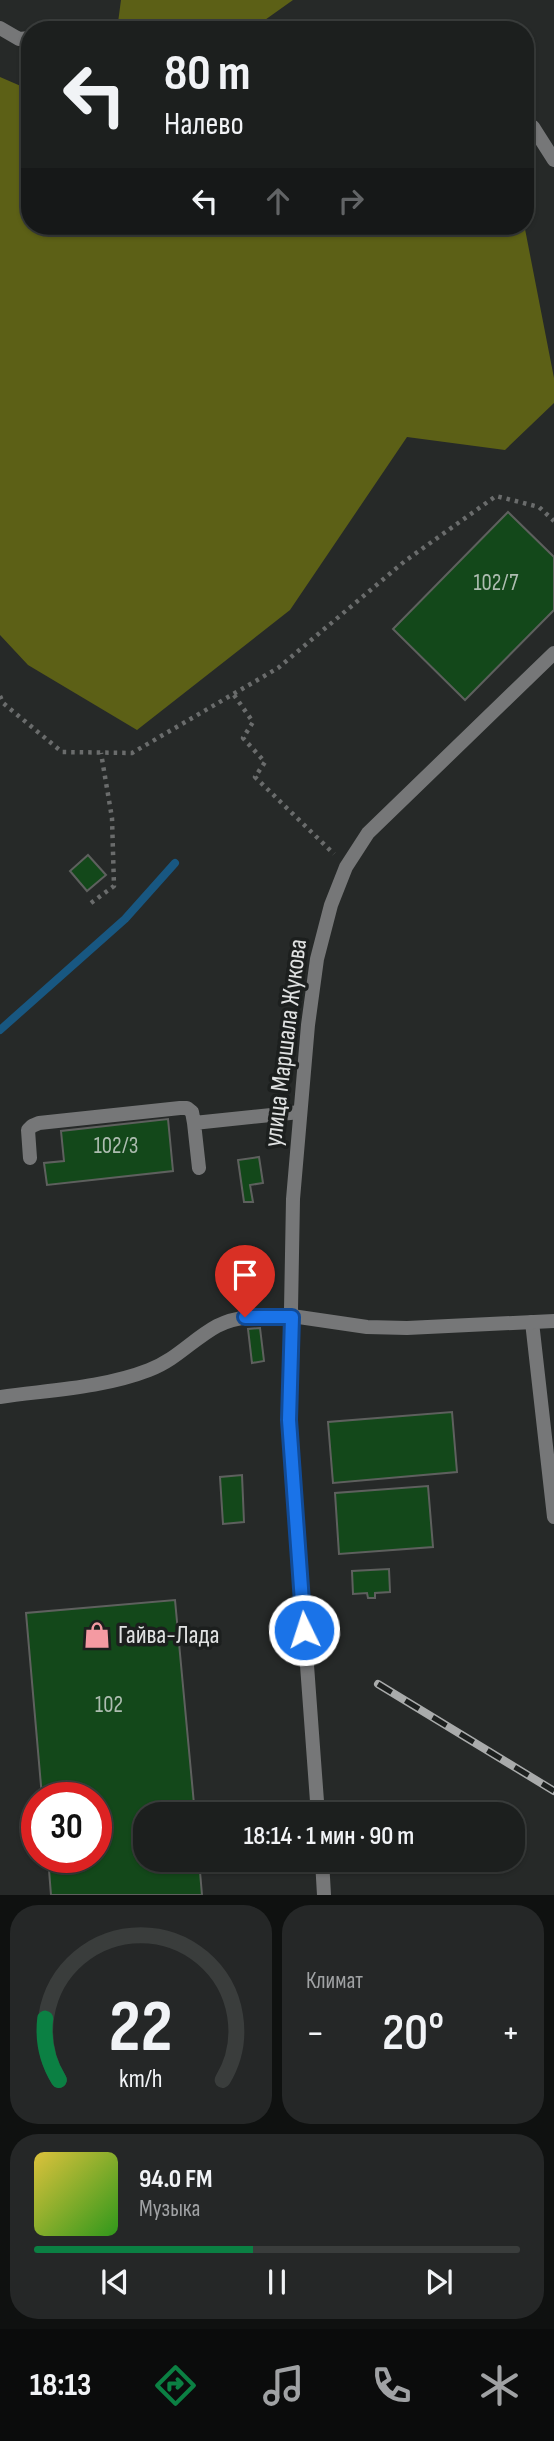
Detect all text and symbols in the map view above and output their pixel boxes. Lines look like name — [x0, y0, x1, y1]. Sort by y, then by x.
text: 80 m — [164, 45, 251, 104]
icon: left — [49, 49, 140, 140]
text: Налево — [164, 105, 244, 144]
icon: left — [186, 182, 224, 220]
icon: ahead — [259, 182, 297, 220]
icon: right — [332, 182, 370, 220]
house number: 102/7 — [473, 569, 519, 597]
street label: улица Маршала Жукова — [258, 937, 314, 1149]
house number: 102/3 — [94, 1132, 138, 1160]
pin — [215, 1245, 275, 1317]
icon: arrive — [226, 1256, 264, 1294]
position arrow — [267, 1593, 341, 1667]
shop icon: Гайва-Лада — [82, 1620, 112, 1650]
place label: Гайва-Лада — [118, 1620, 219, 1651]
house number: 102 — [95, 1691, 123, 1719]
speed limit sign: 30 — [21, 1782, 112, 1873]
text: 18:14 · 1 мин · 90 m — [244, 1821, 414, 1852]
text: Климат — [306, 1967, 363, 1995]
text: 22 — [109, 1985, 173, 2073]
text: 20° — [382, 2002, 444, 2065]
text: − — [306, 2011, 325, 2056]
text: + — [501, 2011, 520, 2056]
text: km/h — [119, 2064, 163, 2095]
text: 94.0 FM — [139, 2164, 213, 2195]
text: Музыка — [139, 2195, 200, 2223]
icon: previous — [96, 2263, 134, 2301]
icon: pause — [258, 2263, 296, 2301]
icon: next — [420, 2263, 458, 2301]
icon: directions — [151, 2361, 200, 2410]
icon: music — [259, 2361, 308, 2410]
icon: phone — [367, 2361, 416, 2410]
icon: climate — [475, 2361, 524, 2410]
text: 18:13 — [30, 2366, 91, 2405]

